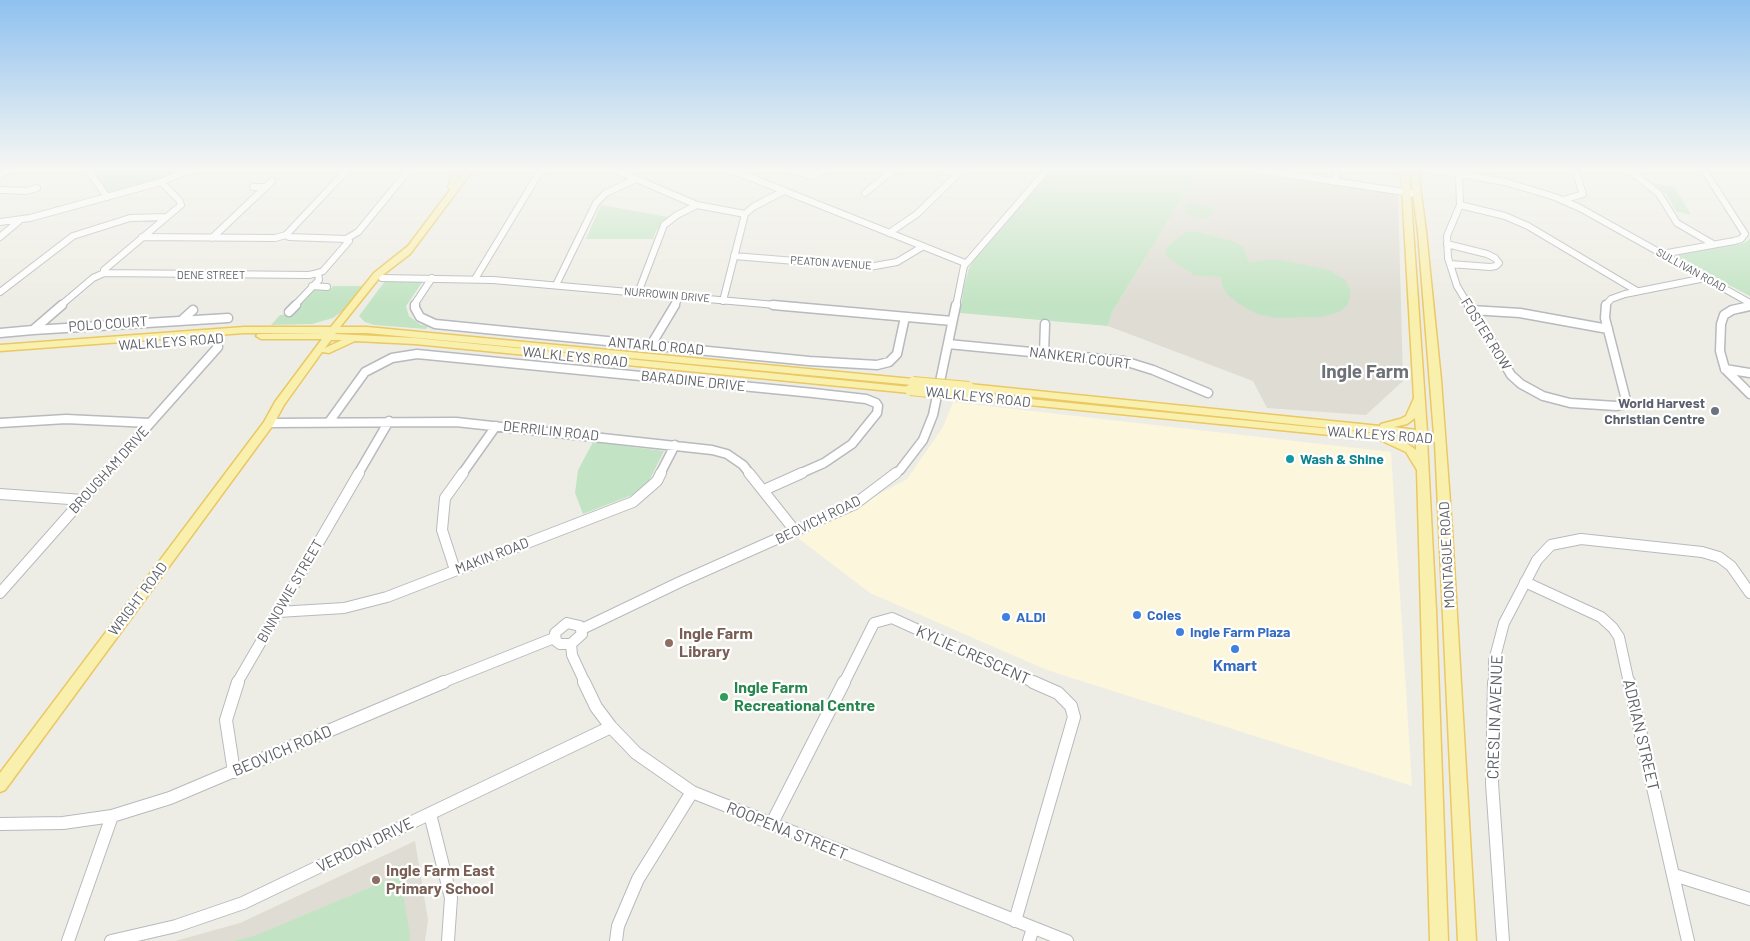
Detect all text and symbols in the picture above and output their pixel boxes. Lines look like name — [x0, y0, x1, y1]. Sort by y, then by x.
street label: SULLIVAN ROAD — [1654, 245, 1728, 295]
street label: PEATON AVENUE — [790, 254, 872, 272]
street label: DENE STREET — [177, 268, 245, 282]
street label: NURROWIN DRIVE — [623, 285, 711, 305]
street label: FOSTER ROW — [1457, 295, 1515, 373]
street label: POLO COURT — [68, 313, 148, 335]
street label: WALKLEYS ROAD — [118, 330, 224, 354]
street label: ANTARLO ROAD — [607, 333, 705, 359]
street label: WALKLEYS ROAD — [522, 343, 628, 371]
street label: NANKERI COURT — [1028, 343, 1132, 373]
district label: Ingle Farm — [1321, 361, 1409, 383]
street label: BARADINE DRIVE — [640, 367, 746, 395]
street label: WALKLEYS ROAD — [925, 383, 1031, 411]
place label: World Harvest Christian Centre — [1604, 395, 1705, 428]
marker: World Harvest Christian Centre — [1709, 405, 1721, 417]
street label: DERRILIN ROAD — [502, 418, 600, 444]
street label: BROUGHAM DRIVE — [65, 423, 153, 517]
street label: WALKLEYS ROAD — [1327, 423, 1433, 447]
place label: Wash & Shine — [1300, 451, 1384, 467]
marker: Wash & Shine — [1284, 453, 1296, 465]
street label: BEOVICH ROAD — [773, 492, 863, 548]
street label: MONTAGUE ROAD — [1436, 501, 1458, 609]
street label: MAKIN ROAD — [453, 534, 531, 578]
street label: BINNOWIE STREET — [254, 536, 326, 646]
street label: WRIGHT ROAD — [105, 559, 171, 639]
place label: Coles — [1147, 607, 1181, 623]
place label: ALDI — [1016, 609, 1046, 625]
marker: Coles — [1131, 609, 1143, 621]
marker: ALDI — [1000, 611, 1012, 623]
street label: KYLIE CRESCENT — [913, 621, 1033, 689]
place label: Ingle Farm Library — [679, 624, 753, 662]
place label: Ingle Farm Plaza — [1190, 624, 1290, 640]
marker: Ingle Farm Plaza — [1174, 626, 1186, 638]
marker: Ingle Farm Library — [663, 637, 675, 649]
marker: Kmart — [1229, 643, 1241, 655]
street label: CRESLIN AVENUE — [1483, 654, 1507, 780]
place label: Kmart — [1213, 656, 1257, 676]
street label: ADRIAN STREET — [1619, 677, 1663, 793]
place label: Ingle Farm Recreational Centre — [734, 678, 875, 716]
marker: Ingle Farm Recreational Centre — [718, 691, 730, 703]
street label: BEOVICH ROAD — [230, 721, 334, 781]
street label: ROOPENA STREET — [724, 798, 850, 864]
street label: VERDON DRIVE — [314, 813, 416, 877]
place label: Ingle Farm East Primary School — [386, 861, 495, 899]
marker: Ingle Farm East Primary School — [370, 874, 382, 886]

